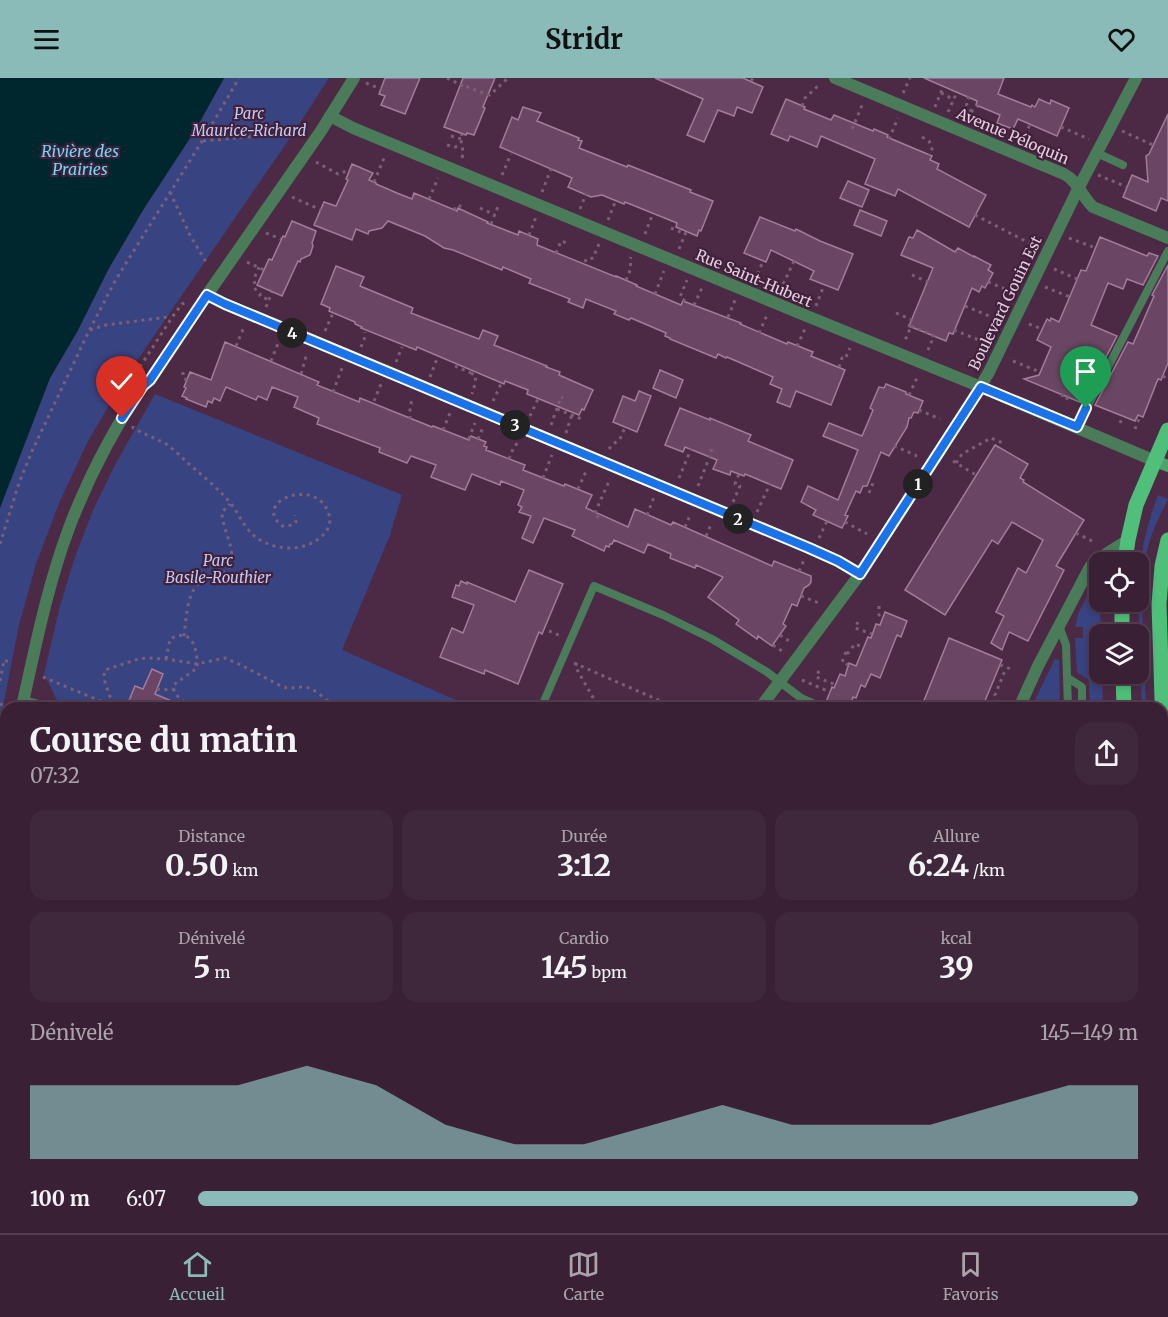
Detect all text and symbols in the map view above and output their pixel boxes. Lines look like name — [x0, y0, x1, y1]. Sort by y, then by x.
text: Stridr — [545, 22, 623, 56]
icon: menu — [30, 23, 63, 56]
icon: heart — [1105, 23, 1138, 56]
street label: Avenue Péloquin — [953, 103, 1072, 168]
park label: Parc Maurice-Richard — [191, 104, 306, 140]
water label: Rivière des Prairies — [41, 141, 119, 179]
street label: Boulevard Gouin Est — [964, 233, 1046, 373]
street label: Rue Saint-Hubert — [693, 245, 815, 311]
pin: 4 — [277, 318, 307, 348]
text: 4 — [287, 323, 297, 343]
pin — [1060, 346, 1111, 408]
icon: arrive — [1069, 355, 1102, 388]
pin — [96, 356, 147, 418]
icon: check — [105, 365, 138, 398]
pin: 3 — [500, 410, 530, 440]
text: 3 — [510, 415, 520, 435]
pin: 1 — [903, 469, 933, 499]
text: 1 — [914, 474, 922, 494]
pin: 2 — [723, 504, 753, 534]
text: 2 — [733, 509, 743, 529]
park label: Parc Basile-Routhier — [165, 551, 272, 587]
map controls — [1089, 552, 1149, 684]
button: locate — [1089, 552, 1149, 612]
button: layers — [1089, 624, 1149, 684]
text: Course du matin — [30, 720, 297, 761]
button: share — [1075, 722, 1138, 785]
text: 07:32 — [30, 763, 80, 788]
text: Distance — [178, 826, 245, 846]
text: Durée — [561, 826, 607, 846]
text: Allure — [933, 826, 980, 846]
text: 0.50 — [165, 846, 229, 884]
text: 3:12 — [557, 846, 611, 884]
text: 6:24 — [908, 846, 969, 884]
text: km — [229, 860, 259, 880]
text: /km — [969, 860, 1005, 880]
text: Dénivelé — [178, 928, 245, 948]
text: Cardio — [559, 928, 609, 948]
text: kcal — [941, 928, 972, 948]
text: 5 — [193, 948, 211, 986]
text: 145 — [541, 948, 588, 986]
text: 39 — [939, 948, 974, 986]
text: m — [211, 962, 230, 982]
text: bpm — [588, 962, 627, 982]
text: Dénivelé — [30, 1020, 114, 1045]
text: 145–149 m — [1040, 1020, 1138, 1045]
text: 100 m — [30, 1186, 90, 1211]
text: 6:07 — [126, 1186, 166, 1211]
tab: Accueil — [169, 1248, 225, 1304]
tab: Carte — [564, 1248, 604, 1304]
tab: Favoris — [943, 1248, 999, 1304]

